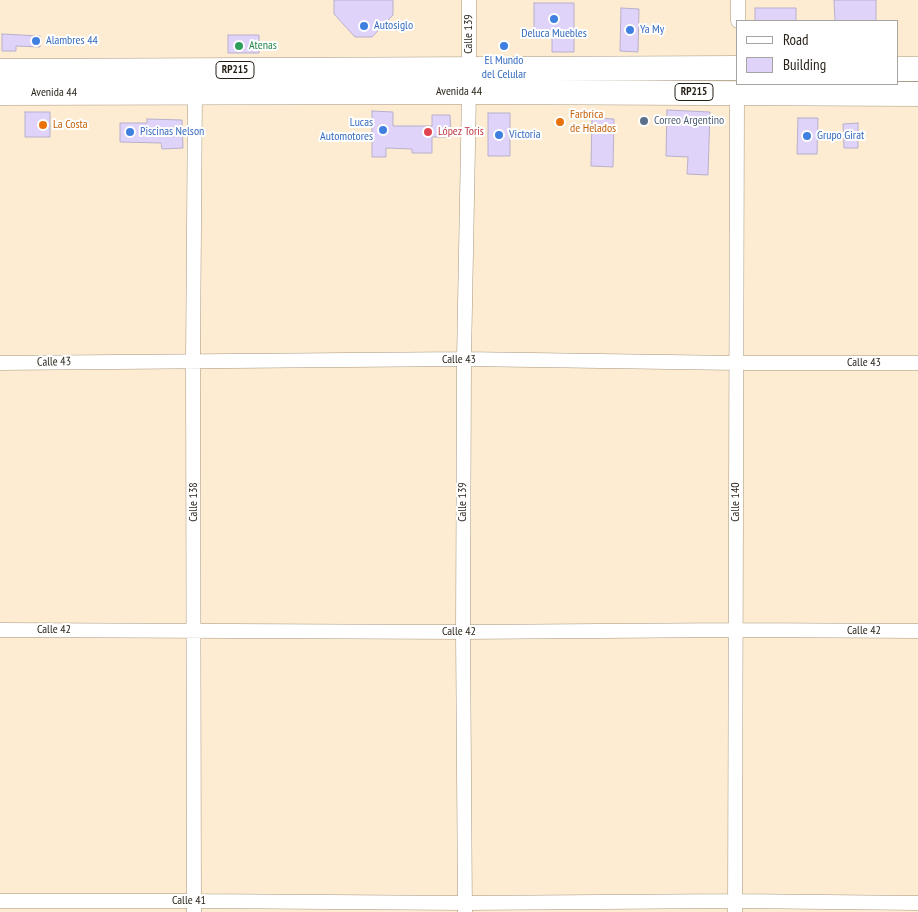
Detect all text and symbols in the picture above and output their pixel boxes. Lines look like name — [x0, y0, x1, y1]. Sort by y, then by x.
marker: Deluca Muebles — [548, 13, 560, 25]
street label: Calle 139 — [462, 14, 476, 54]
place label: Autosiglo — [374, 19, 413, 33]
marker: Autosiglo — [358, 20, 370, 32]
legend — [736, 20, 898, 85]
place label: Ya My — [640, 23, 664, 37]
marker: Ya My — [624, 24, 636, 36]
place label: Deluca Muebles — [521, 27, 587, 41]
text: Road — [783, 30, 809, 49]
place label: Alambres 44 — [46, 34, 98, 48]
marker: Alambres 44 — [30, 35, 42, 47]
place label: Atenas — [249, 39, 277, 53]
marker: Atenas — [233, 40, 245, 52]
marker: El Mundo del Celular — [498, 40, 510, 52]
place label: El Mundo del Celular — [482, 54, 526, 82]
text: Building — [783, 55, 826, 74]
road number: RP215 — [216, 62, 254, 78]
road number: RP215 — [675, 84, 713, 100]
street label: Avenida 44 — [436, 85, 482, 99]
street label: Avenida 44 — [31, 86, 77, 100]
place label: Farbrica de Helados — [570, 108, 616, 136]
place label: Correo Argentino — [654, 114, 724, 128]
marker: Correo Argentino — [638, 115, 650, 127]
place label: Lucas Automotores — [320, 116, 373, 144]
marker: Farbrica de Helados — [554, 116, 566, 128]
place label: La Costa — [53, 118, 88, 132]
marker: La Costa — [37, 119, 49, 131]
marker: Lucas Automotores — [377, 124, 389, 136]
place label: Piscinas Nelson — [140, 125, 204, 139]
place label: López Toris — [438, 125, 484, 139]
marker: Piscinas Nelson — [124, 126, 136, 138]
marker: López Toris — [422, 126, 434, 138]
place label: Victoria — [509, 128, 541, 142]
marker: Victoria — [493, 129, 505, 141]
place label: Grupo Girat — [817, 129, 864, 143]
marker: Grupo Girat — [801, 130, 813, 142]
street label: Calle 43 — [442, 353, 476, 367]
street label: Calle 43 — [37, 355, 71, 369]
street label: Calle 43 — [847, 356, 881, 370]
street label: Calle 138 — [187, 482, 201, 522]
street label: Calle 139 — [456, 482, 470, 522]
street label: Calle 140 — [729, 482, 743, 522]
street label: Calle 42 — [37, 623, 71, 637]
street label: Calle 42 — [847, 624, 881, 638]
street label: Calle 42 — [442, 625, 476, 639]
street label: Calle 41 — [172, 894, 206, 908]

